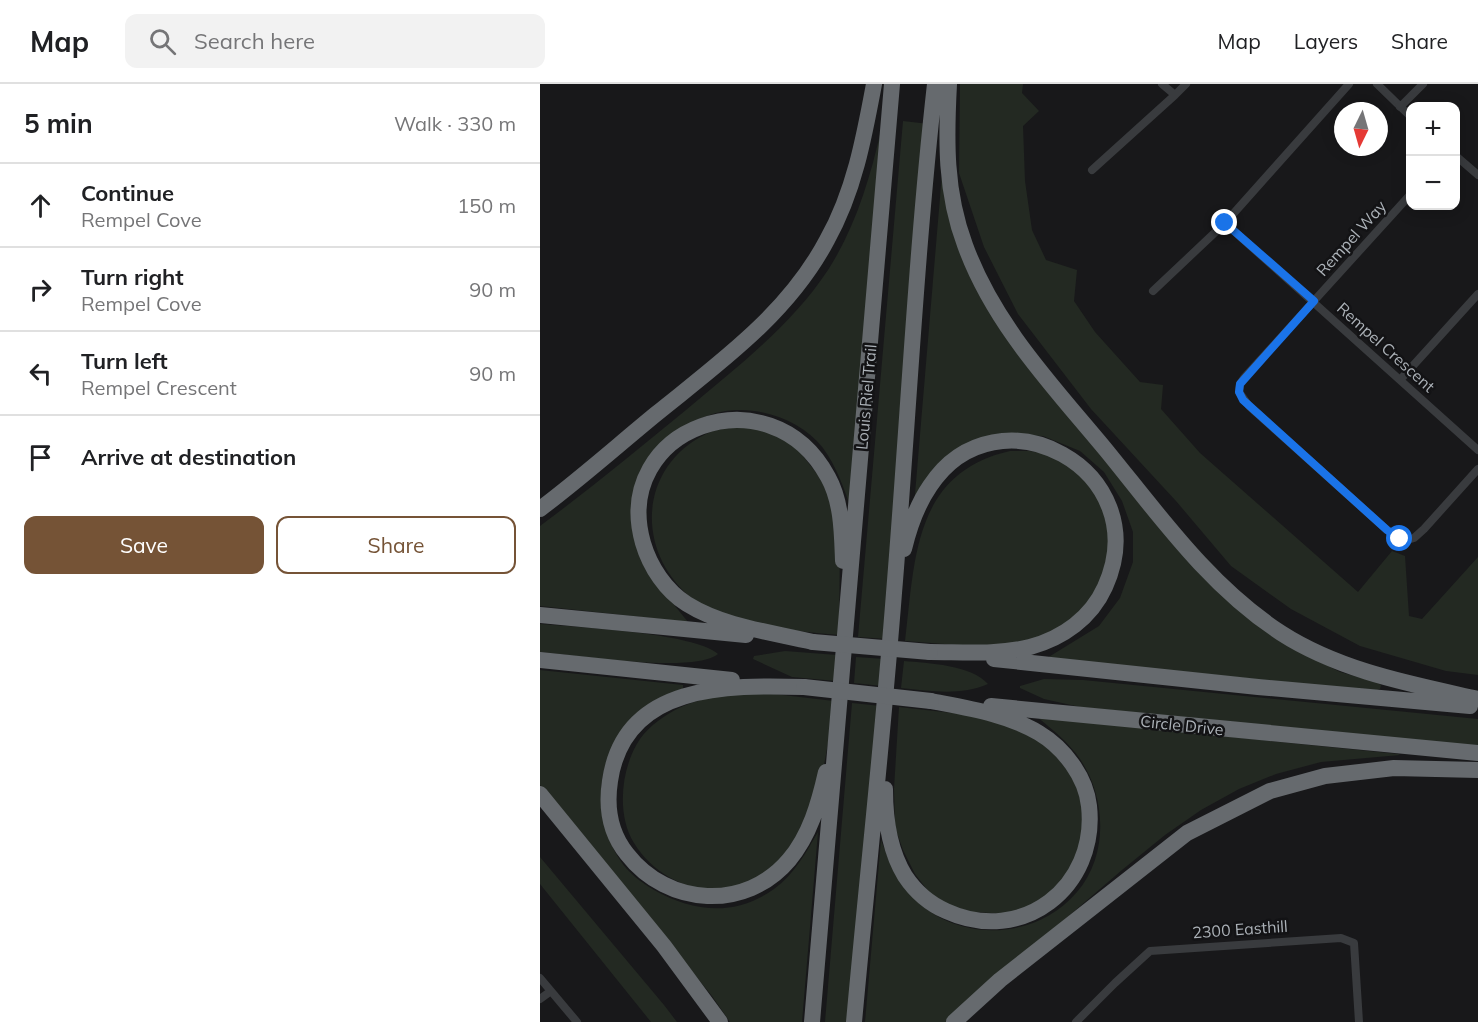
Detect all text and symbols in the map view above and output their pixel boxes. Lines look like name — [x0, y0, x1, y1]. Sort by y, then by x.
search box — [125, 14, 545, 68]
text: Map — [30, 24, 89, 59]
icon: search — [146, 25, 179, 58]
text: Search here — [194, 27, 315, 55]
text: Map — [1218, 28, 1261, 54]
text: Layers — [1294, 28, 1358, 54]
text: Share — [1391, 28, 1448, 54]
north arrow — [1334, 102, 1388, 156]
map controls — [1406, 102, 1460, 210]
button: + — [1406, 102, 1460, 156]
text: 5 min — [24, 107, 93, 140]
text: Walk · 330 m — [394, 111, 516, 136]
button: − — [1406, 156, 1460, 210]
text: Continue — [81, 179, 174, 207]
icon: ahead — [24, 189, 57, 222]
text: 150 m — [457, 193, 516, 218]
street label: Rempel Way — [1312, 196, 1390, 280]
text: Rempel Cove — [81, 207, 202, 232]
route end — [1211, 209, 1237, 235]
text: Turn right — [81, 263, 184, 291]
icon: right — [24, 273, 57, 306]
text: 90 m — [469, 277, 516, 302]
text: Rempel Cove — [81, 291, 202, 316]
street label: Rempel Crescent — [1333, 298, 1439, 396]
street label: Louis Riel Trail — [851, 343, 881, 451]
text: Turn left — [81, 347, 168, 375]
icon: left — [24, 357, 57, 390]
text: 90 m — [469, 361, 516, 386]
text: Rempel Crescent — [81, 375, 237, 400]
icon: arrive — [24, 441, 57, 474]
text: Arrive at destination — [81, 443, 296, 471]
button: Save — [24, 516, 264, 574]
button: Share — [276, 516, 516, 574]
route start — [1386, 525, 1412, 551]
street label: Circle Drive — [1139, 711, 1225, 739]
street label: 2300 Easthill — [1192, 916, 1288, 942]

